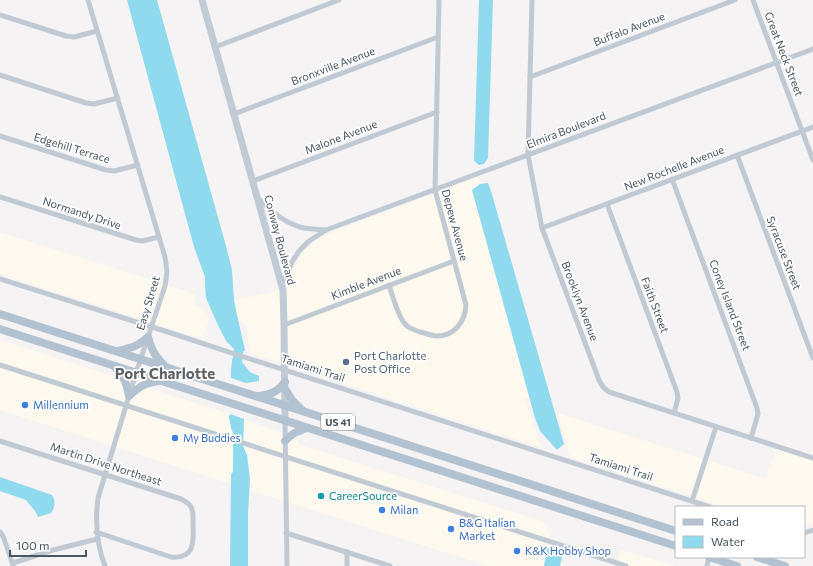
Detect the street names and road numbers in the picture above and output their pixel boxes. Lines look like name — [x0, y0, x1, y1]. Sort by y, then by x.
street label: Buffalo Avenue — [591, 9, 667, 48]
street label: Great Neck Street — [762, 10, 807, 98]
street label: Bronxville Avenue — [289, 44, 377, 87]
street label: Elmira Boulevard — [524, 108, 607, 151]
street label: Malone Avenue — [303, 117, 379, 156]
street label: Edgehill Terrace — [32, 130, 112, 165]
street label: New Rochelle Avenue — [622, 142, 726, 193]
street label: Depew Avenue — [440, 188, 471, 262]
street label: Conway Boulevard — [262, 193, 299, 286]
street label: Normandy Drive — [41, 194, 123, 231]
street label: Syracuse Street — [765, 214, 805, 292]
street label: Coney Island Street — [707, 258, 754, 353]
street label: Brooklyn Avenue — [559, 259, 602, 343]
street label: Kimble Avenue — [329, 263, 403, 302]
street label: Easy Street — [133, 274, 162, 332]
street label: Faith Street — [639, 275, 672, 335]
street label: Tamiami Trail — [280, 351, 347, 384]
road number: US 41 — [321, 414, 355, 430]
street label: Martin Drive Northeast — [49, 439, 164, 488]
street label: Tamiami Trail — [588, 450, 655, 483]

